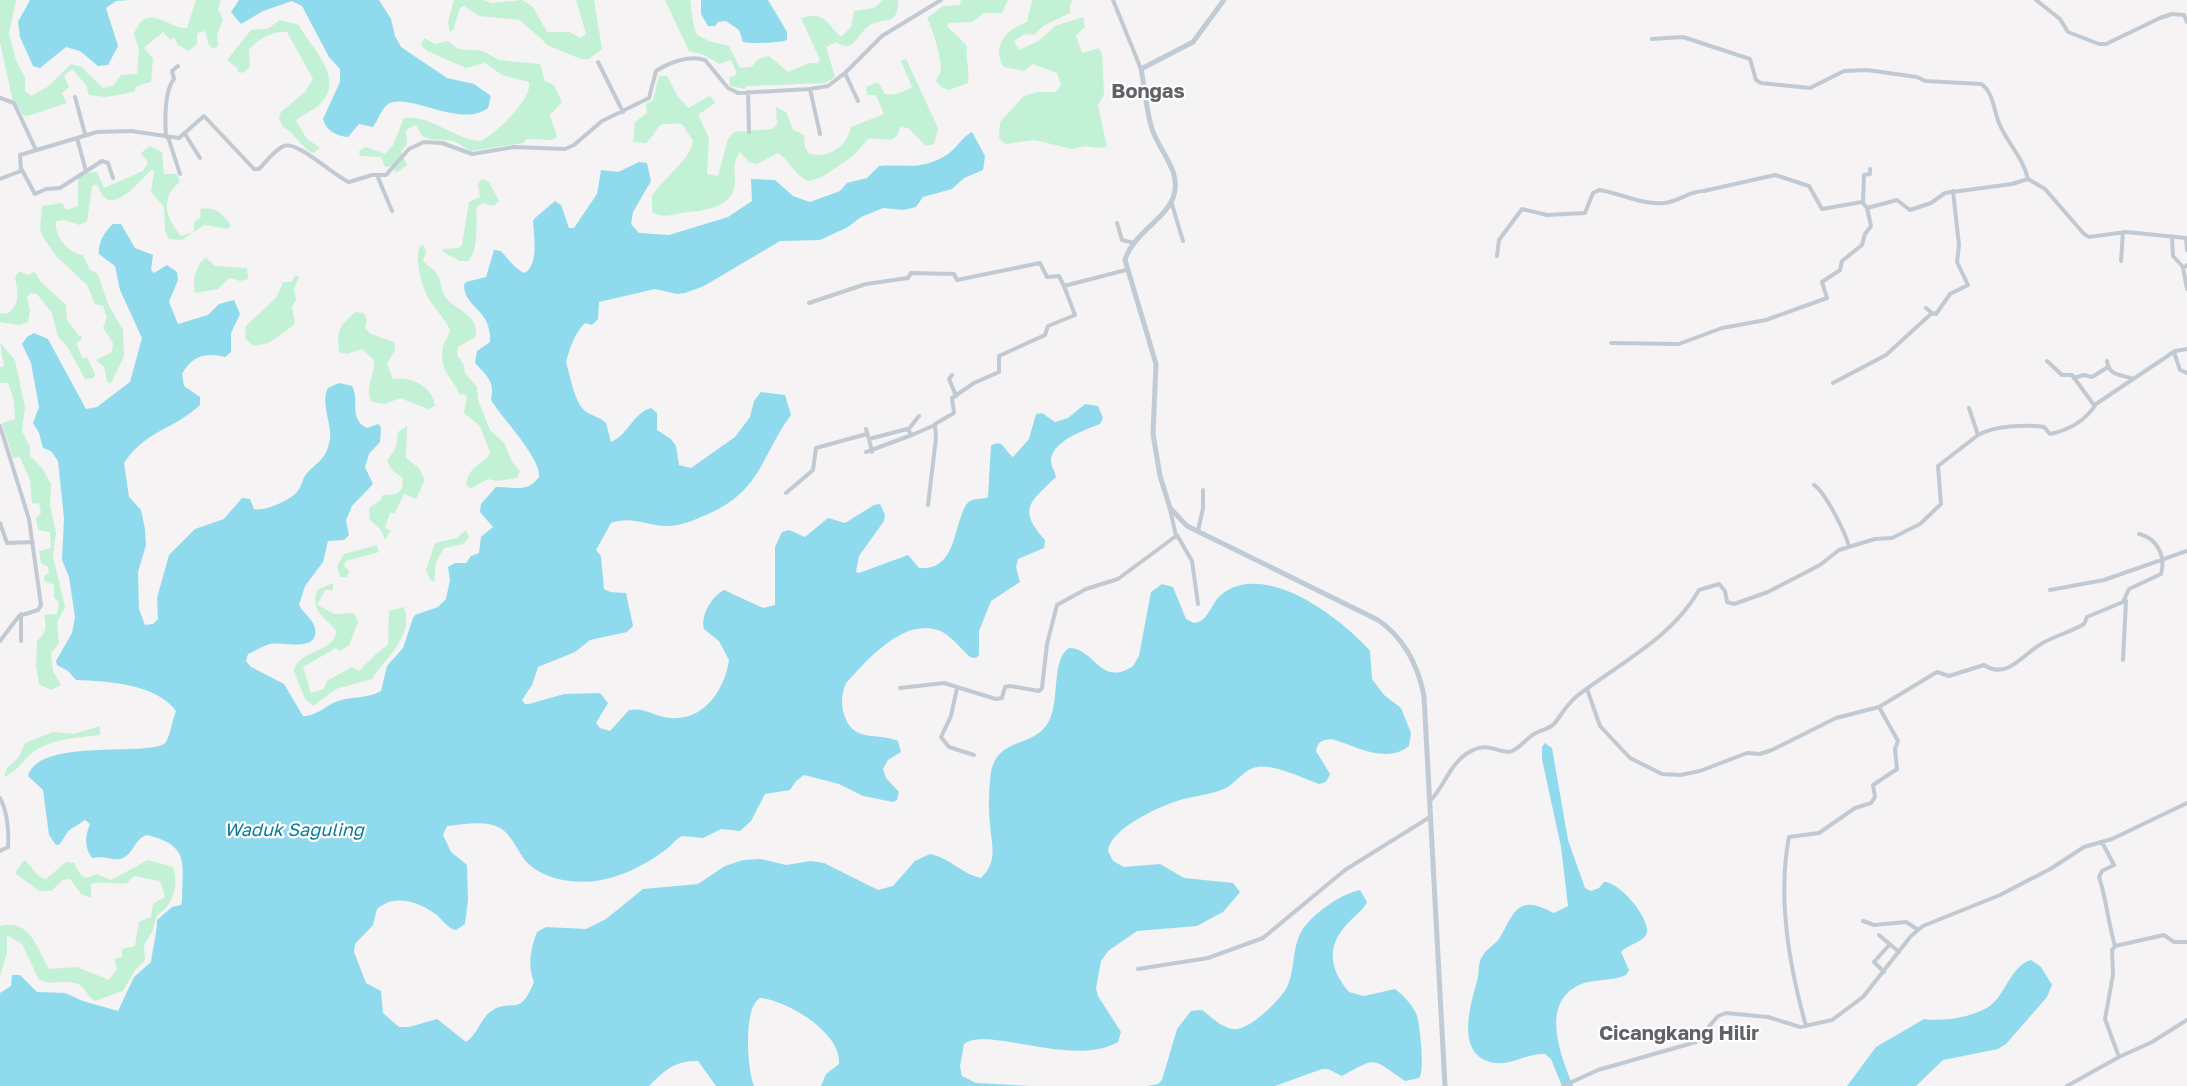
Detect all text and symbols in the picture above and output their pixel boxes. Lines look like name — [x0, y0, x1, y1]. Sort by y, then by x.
district label: Bongas — [1111, 78, 1185, 102]
water label: Waduk Saguling — [224, 818, 366, 840]
district label: Cicangkang Hilir — [1599, 1020, 1759, 1044]

